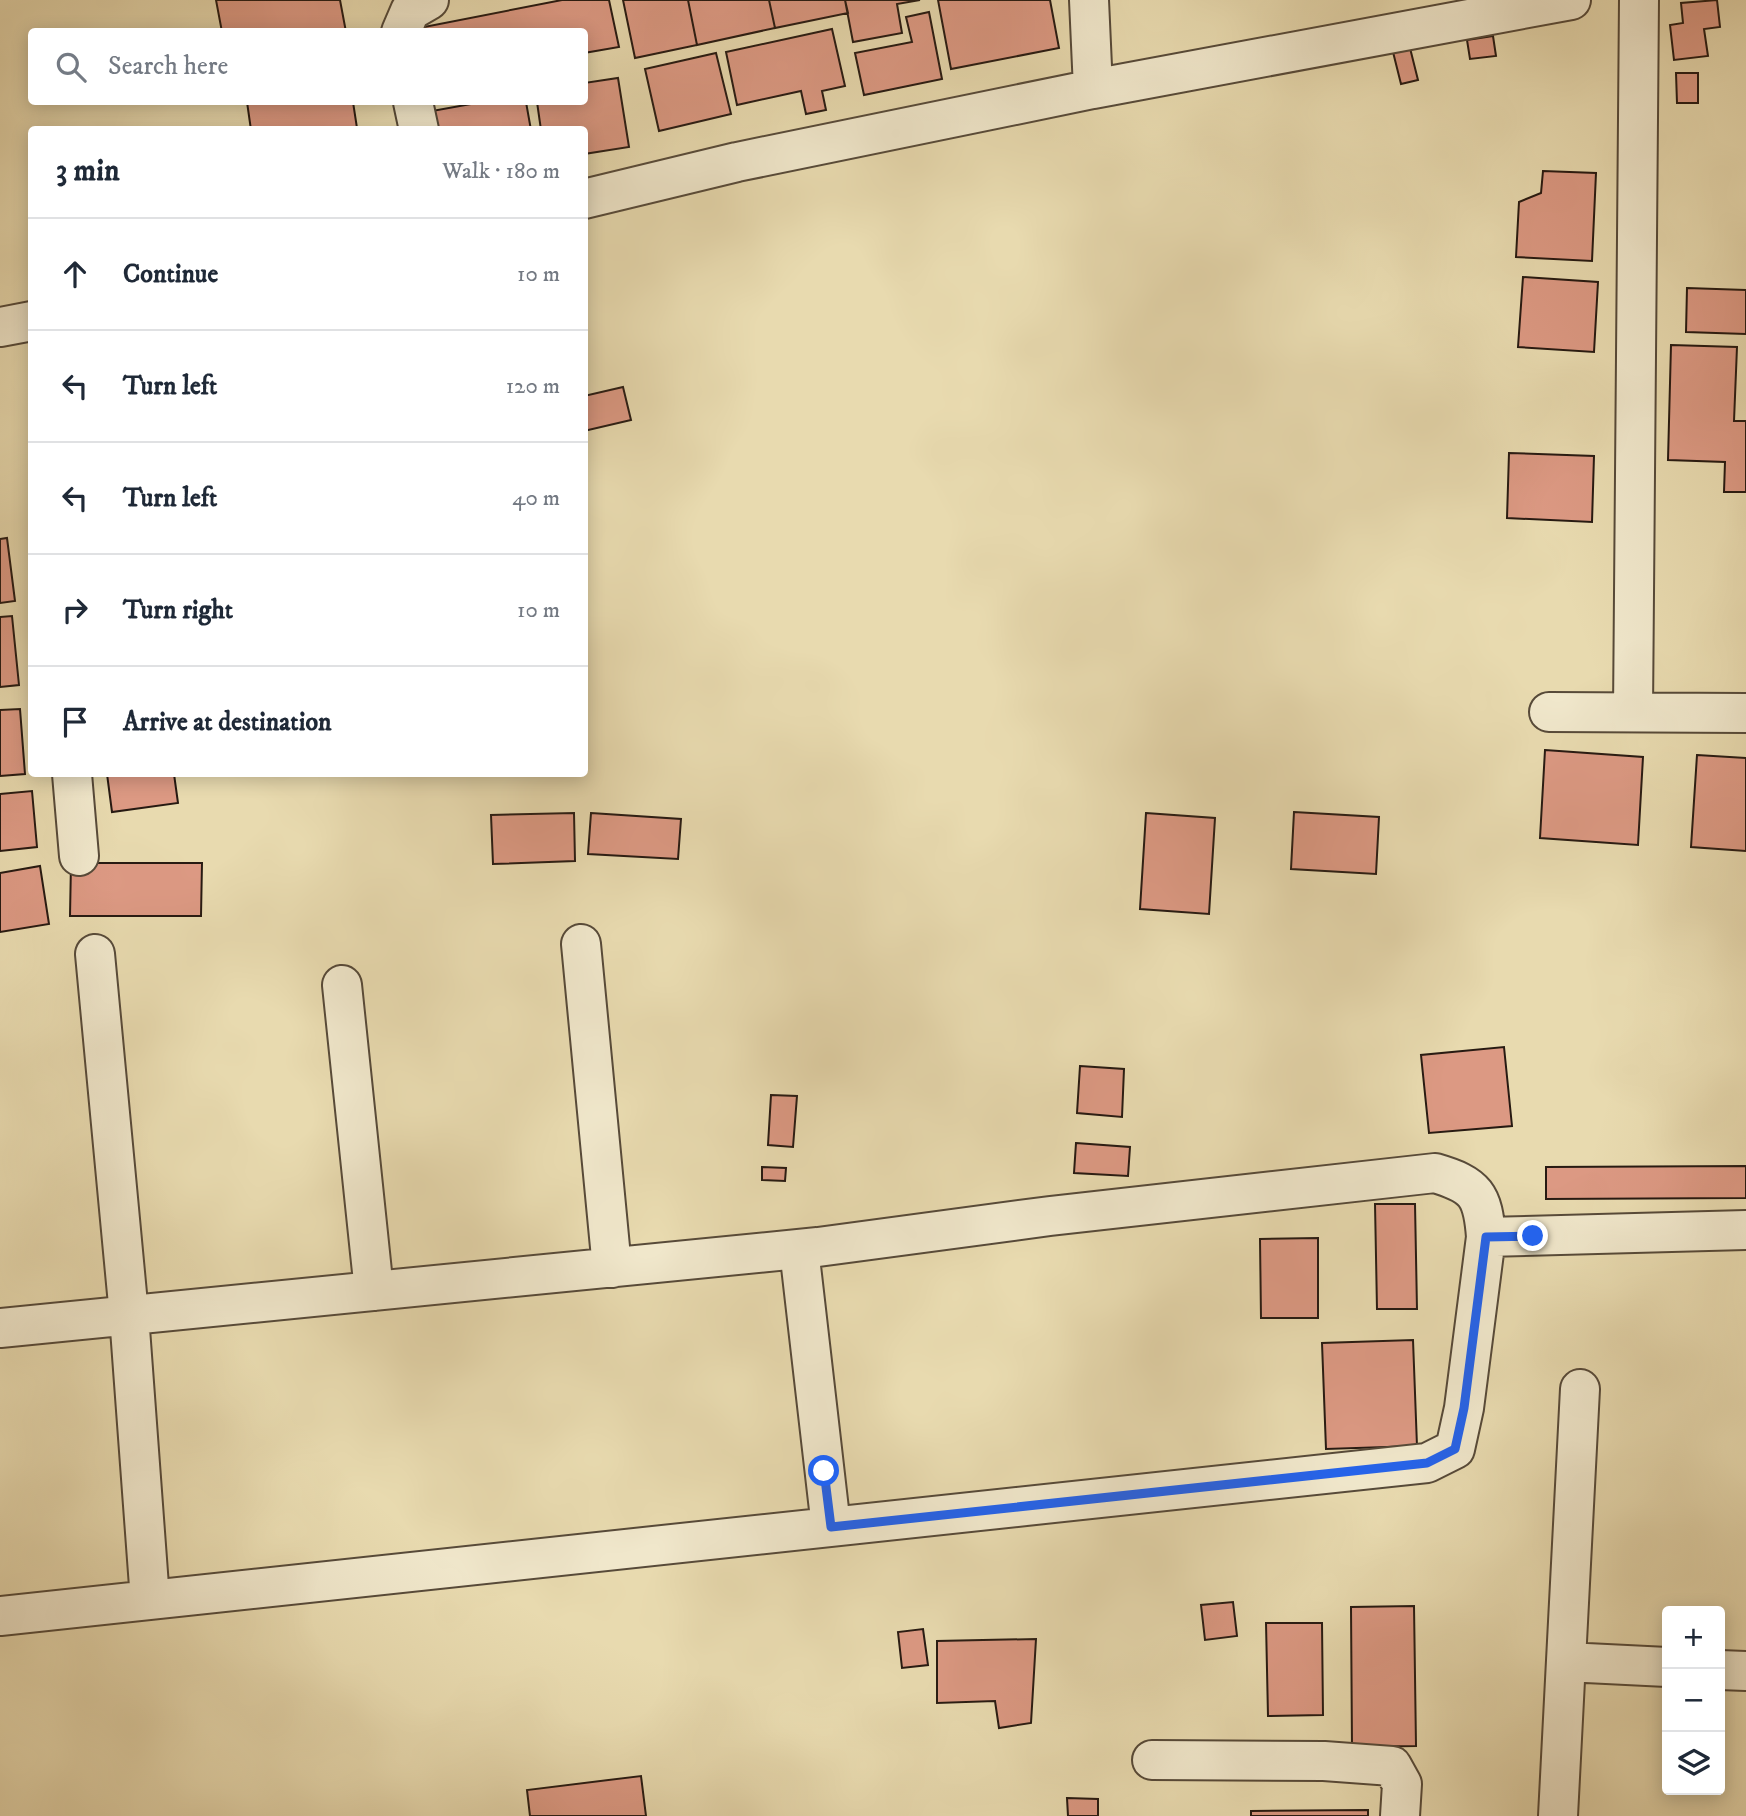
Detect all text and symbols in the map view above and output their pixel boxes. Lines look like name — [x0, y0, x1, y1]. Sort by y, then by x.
search box — [28, 28, 588, 105]
icon: search — [52, 48, 90, 86]
text: Search here — [108, 50, 228, 83]
text: 3 min — [56, 153, 120, 190]
text: Walk · 180 m — [442, 157, 560, 186]
icon: ahead — [56, 255, 94, 293]
text: Continue — [123, 258, 218, 291]
text: 10 m — [517, 260, 560, 289]
icon: left — [56, 367, 94, 405]
text: Turn left — [123, 370, 217, 403]
text: 120 m — [506, 372, 560, 401]
icon: left — [56, 479, 94, 517]
text: Turn left — [123, 482, 217, 515]
text: 40 m — [512, 484, 560, 513]
icon: right — [56, 591, 94, 629]
text: Turn right — [123, 594, 233, 627]
text: 10 m — [517, 596, 560, 625]
icon: arrive — [56, 703, 94, 741]
text: Arrive at destination — [123, 706, 332, 739]
route end — [1517, 1220, 1548, 1251]
route start — [808, 1455, 839, 1486]
map controls — [1662, 1606, 1725, 1795]
button: + — [1662, 1606, 1725, 1669]
button: − — [1662, 1669, 1725, 1732]
button: layers — [1662, 1732, 1725, 1795]

